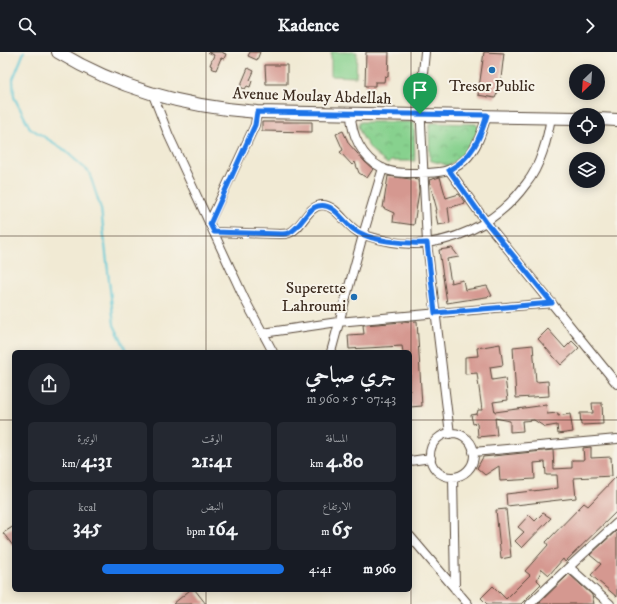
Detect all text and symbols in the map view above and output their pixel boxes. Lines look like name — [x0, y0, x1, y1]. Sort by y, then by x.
icon: search — [16, 15, 38, 37]
text: Kadence — [278, 15, 339, 37]
icon: forward — [579, 15, 601, 37]
north arrow — [569, 64, 605, 100]
map controls — [569, 64, 605, 188]
marker: Tresor Public — [487, 65, 497, 75]
pin — [403, 73, 437, 114]
place label: Tresor Public — [449, 76, 535, 96]
icon: arrive — [409, 79, 431, 101]
street label: Avenue Moulay Abdellah — [232, 83, 392, 109]
button: locate — [569, 108, 605, 144]
button: layers — [569, 152, 605, 188]
place label: Superette Lahroumi — [282, 278, 346, 316]
marker: Superette Lahroumi — [349, 292, 359, 302]
text: جري صباحي — [305, 362, 396, 389]
button: share — [28, 363, 70, 405]
text: 07:43 · 5 × 960 m — [307, 391, 396, 407]
text: الوتيرة — [77, 432, 97, 446]
text: الوقت — [201, 432, 223, 446]
text: المسافة — [325, 432, 348, 446]
text: 4:31 — [81, 449, 113, 474]
text: 21:41 — [191, 449, 233, 474]
text: 4.80 — [326, 449, 363, 474]
text: /km — [62, 457, 81, 471]
text: km — [310, 457, 326, 471]
text: النبض — [201, 500, 223, 514]
text: الارتفاع — [322, 500, 351, 514]
text: kcal — [78, 501, 96, 515]
text: 345 — [73, 515, 102, 540]
text: 164 — [208, 517, 237, 542]
text: 65 — [332, 517, 352, 542]
text: bpm — [187, 525, 208, 539]
text: m — [321, 525, 332, 539]
text: 4:41 — [309, 561, 332, 577]
text: 960 m — [363, 561, 396, 577]

